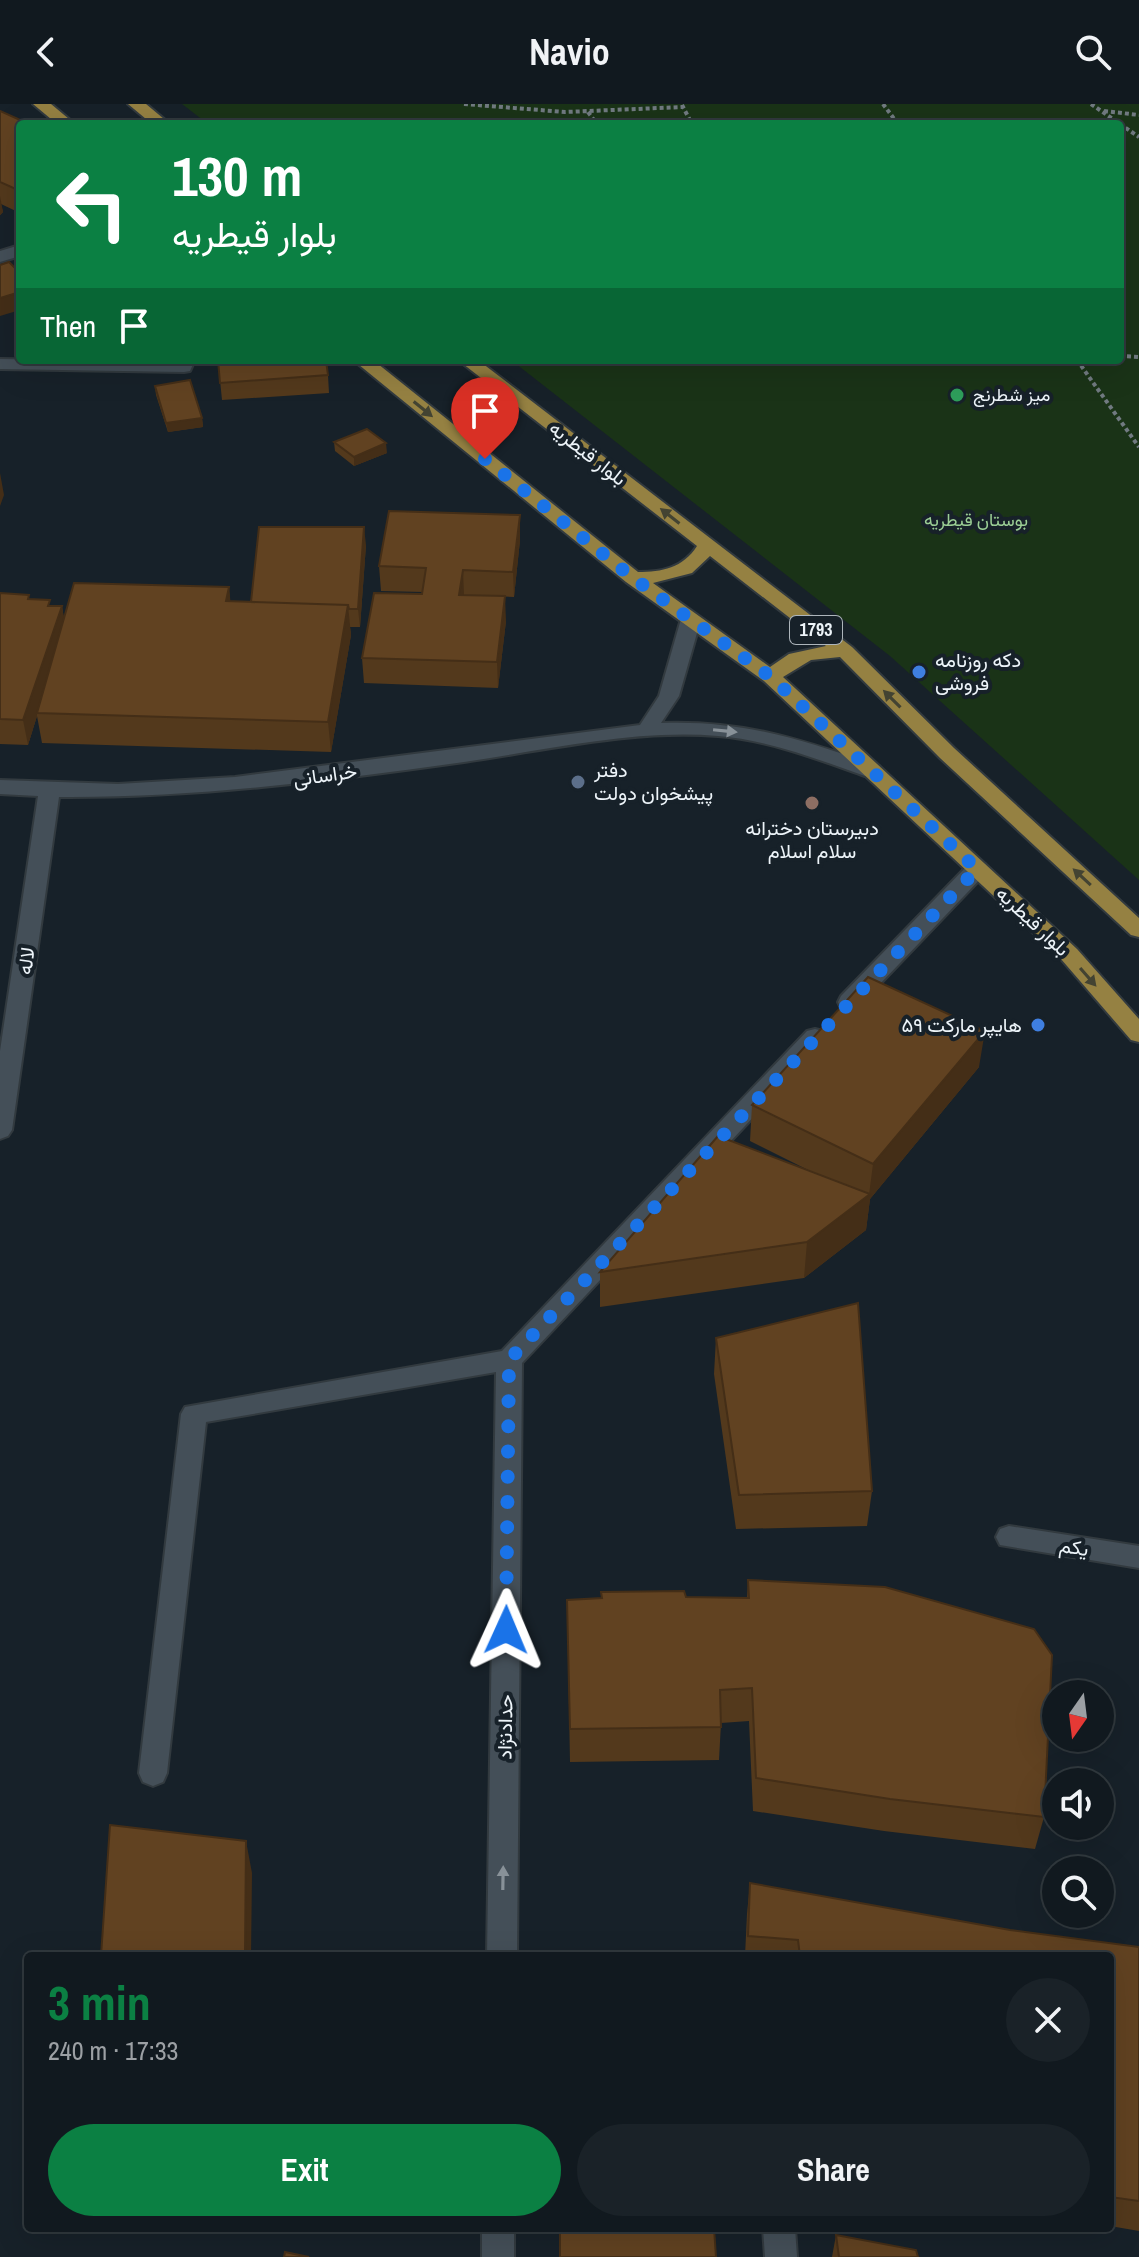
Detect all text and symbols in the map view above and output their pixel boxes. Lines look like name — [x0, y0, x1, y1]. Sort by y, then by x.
text: Navio — [529, 28, 610, 76]
icon: back — [24, 30, 68, 74]
icon: search — [1071, 30, 1115, 74]
text: 130 m — [172, 138, 302, 213]
icon: left — [40, 152, 144, 256]
text: بلوار قیطریه — [172, 210, 337, 258]
icon: arrive — [112, 304, 156, 348]
text: Then — [40, 306, 96, 346]
pin — [451, 377, 519, 459]
place label: میز شطرنج — [973, 382, 1050, 407]
marker: میز شطرنج — [948, 386, 966, 404]
icon: arrive — [463, 389, 507, 433]
one-way arrow — [413, 400, 433, 417]
street label: بلوار قیطریه — [544, 414, 633, 491]
park label: بوستان قیطریه — [924, 507, 1028, 532]
one-way arrow — [660, 509, 680, 525]
road number: 1793 — [790, 616, 842, 644]
place label: دکه روزنامه فروشی — [935, 646, 1021, 696]
marker: دکه روزنامه فروشی — [910, 663, 928, 681]
one-way arrow — [884, 690, 902, 709]
one-way arrow — [712, 725, 737, 738]
place label: دفتر پیشخوان دولت — [593, 756, 713, 807]
street label: خراسانی — [291, 757, 359, 792]
marker: دفتر پیشخوان دولت — [569, 773, 587, 791]
marker: دبیرستان دخترانه سلام اسلام — [803, 794, 821, 812]
place label: دبیرستان دخترانه سلام اسلام — [745, 814, 879, 864]
one-way arrow — [1072, 869, 1091, 887]
street label: بلوار قیطریه — [991, 880, 1076, 962]
street label: لاله — [10, 945, 41, 976]
one-way arrow — [1079, 967, 1097, 986]
place label: هایپر مارکت ۵۹ — [901, 1011, 1022, 1039]
marker: هایپر مارکت ۵۹ — [1029, 1016, 1047, 1034]
street label: یکم — [1058, 1531, 1091, 1562]
position arrow — [464, 1588, 548, 1672]
north arrow — [1042, 1680, 1114, 1752]
map controls — [1042, 1680, 1114, 1928]
street label: حدادنژاد — [490, 1694, 519, 1760]
button: sound — [1042, 1768, 1114, 1840]
button: search — [1042, 1856, 1114, 1928]
one-way arrow — [497, 1865, 509, 1890]
text: 3 min — [48, 1970, 151, 2035]
button: close — [1006, 1978, 1090, 2062]
text: 240 m · 17:33 — [48, 2033, 178, 2068]
button: Exit — [48, 2124, 561, 2216]
button: Share — [577, 2124, 1090, 2216]

